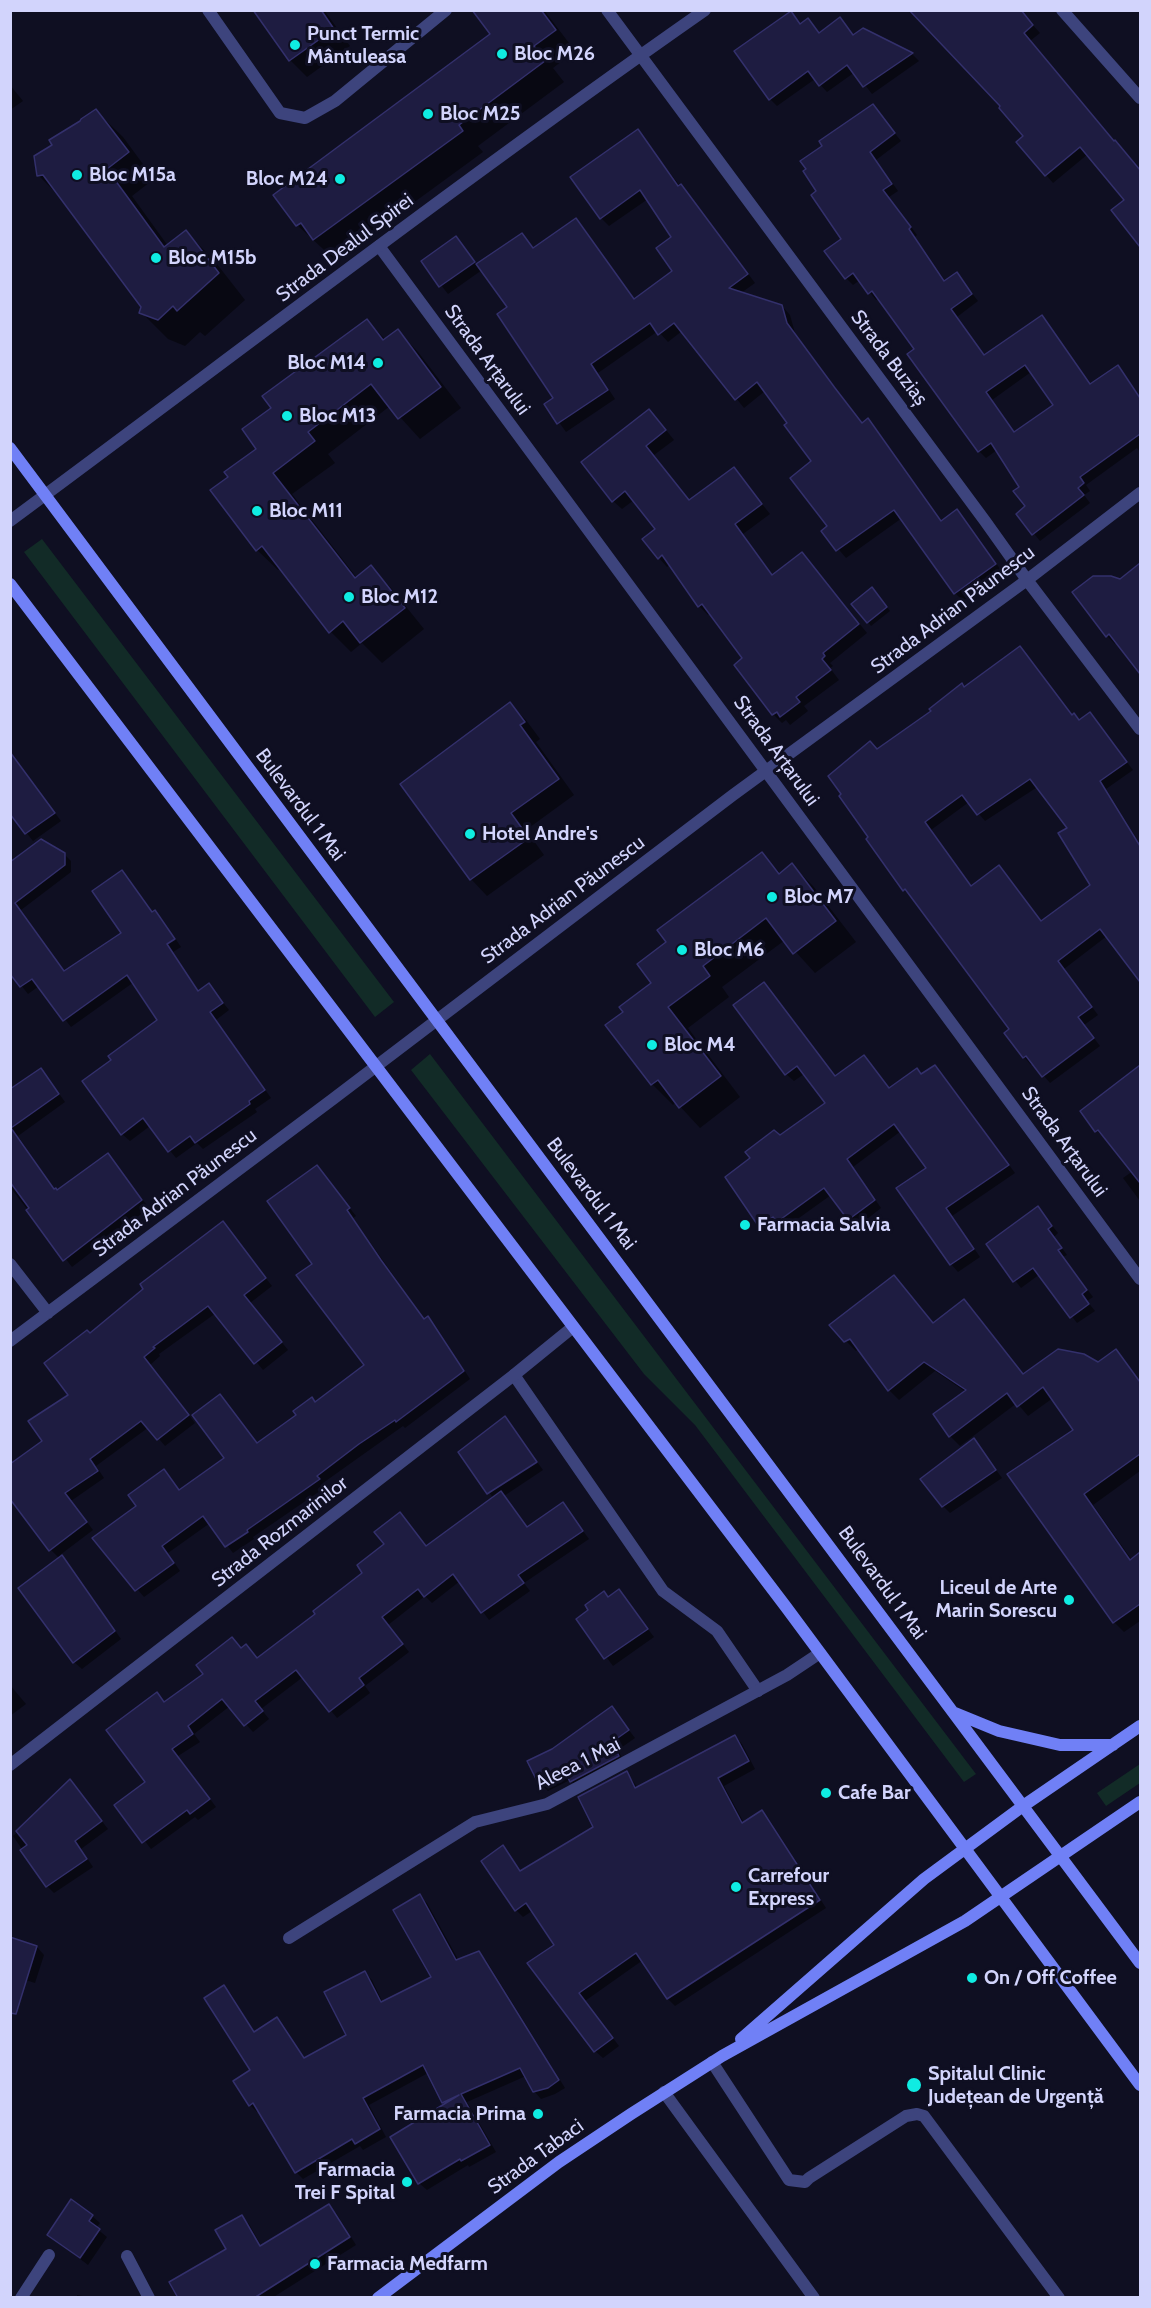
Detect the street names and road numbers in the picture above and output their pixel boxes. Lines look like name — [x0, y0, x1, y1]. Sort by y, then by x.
street label: Strada Dealul Spirei — [272, 189, 418, 307]
street label: Strada Arțarului — [439, 300, 535, 420]
street label: Strada Buziaș — [845, 306, 933, 410]
street label: Strada Adrian Păunescu — [866, 541, 1040, 679]
street label: Strada Arțarului — [728, 691, 824, 811]
street label: Bulevardul 1 Mai — [250, 744, 350, 866]
street label: Strada Adrian Păunescu — [476, 831, 650, 969]
street label: Strada Arțarului — [1016, 1082, 1112, 1202]
street label: Strada Adrian Păunescu — [88, 1124, 262, 1262]
street label: Bulevardul 1 Mai — [541, 1133, 641, 1255]
street label: Strada Rozmarinilor — [207, 1471, 353, 1593]
street label: Bulevardul 1 Mai — [833, 1522, 931, 1644]
street label: Aleea 1 Mai — [531, 1732, 625, 1796]
street label: Strada Tabaci — [484, 2114, 588, 2200]

